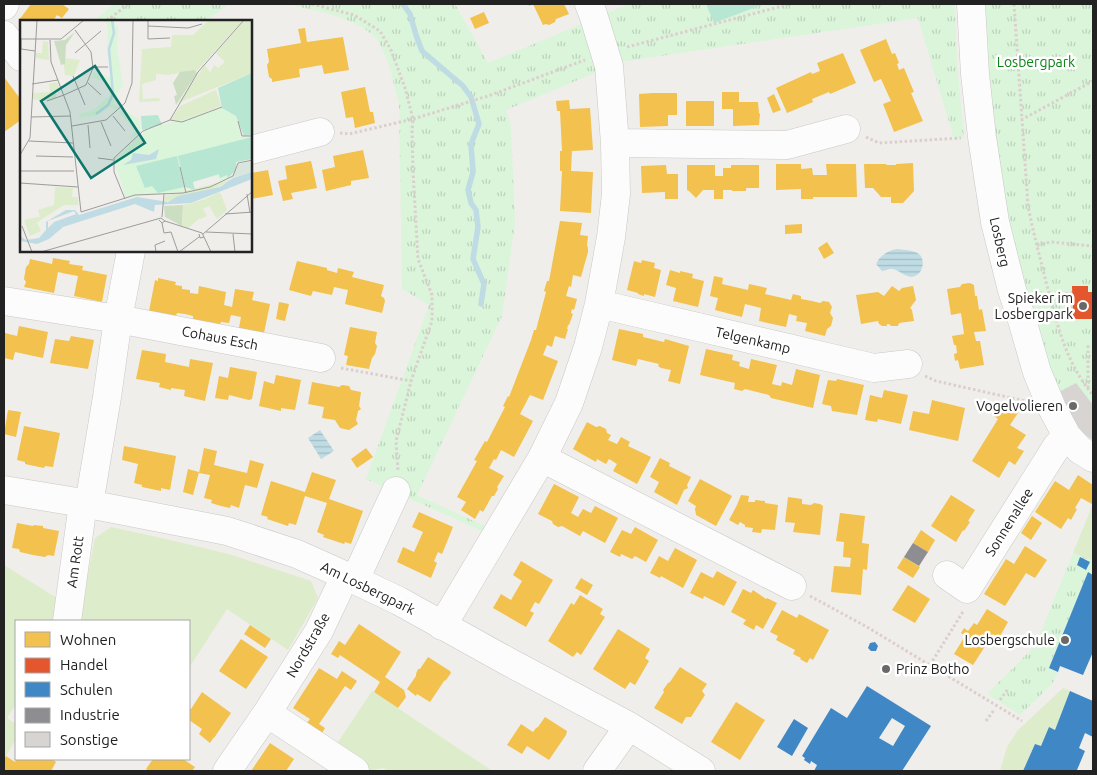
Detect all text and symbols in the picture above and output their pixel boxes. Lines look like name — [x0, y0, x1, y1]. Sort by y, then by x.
inset map — [20, 20, 252, 252]
park label: Losbergpark — [997, 54, 1075, 70]
street label: Losberg — [987, 216, 1013, 268]
place label: Spieker im Losbergpark — [995, 290, 1073, 322]
marker: Spieker im Losbergpark — [1077, 300, 1089, 312]
street label: Cohaus Esch — [180, 323, 260, 353]
street label: Telgenkamp — [714, 324, 792, 356]
place label: Vogelvolieren — [976, 398, 1063, 414]
marker: Vogelvolieren — [1067, 400, 1079, 412]
street label: Sonnenallee — [982, 485, 1036, 559]
street label: Am Rott — [63, 535, 87, 589]
street label: Am Losbergpark — [318, 558, 418, 618]
street label: Nordstraße — [283, 610, 333, 680]
legend — [15, 620, 190, 760]
text: Wohnen — [60, 631, 116, 648]
place label: Losbergschule — [964, 632, 1055, 648]
marker: Losbergschule — [1059, 634, 1071, 646]
text: Handel — [60, 656, 108, 673]
place label: Prinz Botho — [896, 661, 970, 677]
marker: Prinz Botho — [880, 663, 892, 675]
text: Schulen — [60, 681, 113, 698]
text: Industrie — [60, 706, 120, 723]
text: Sonstige — [60, 731, 118, 748]

